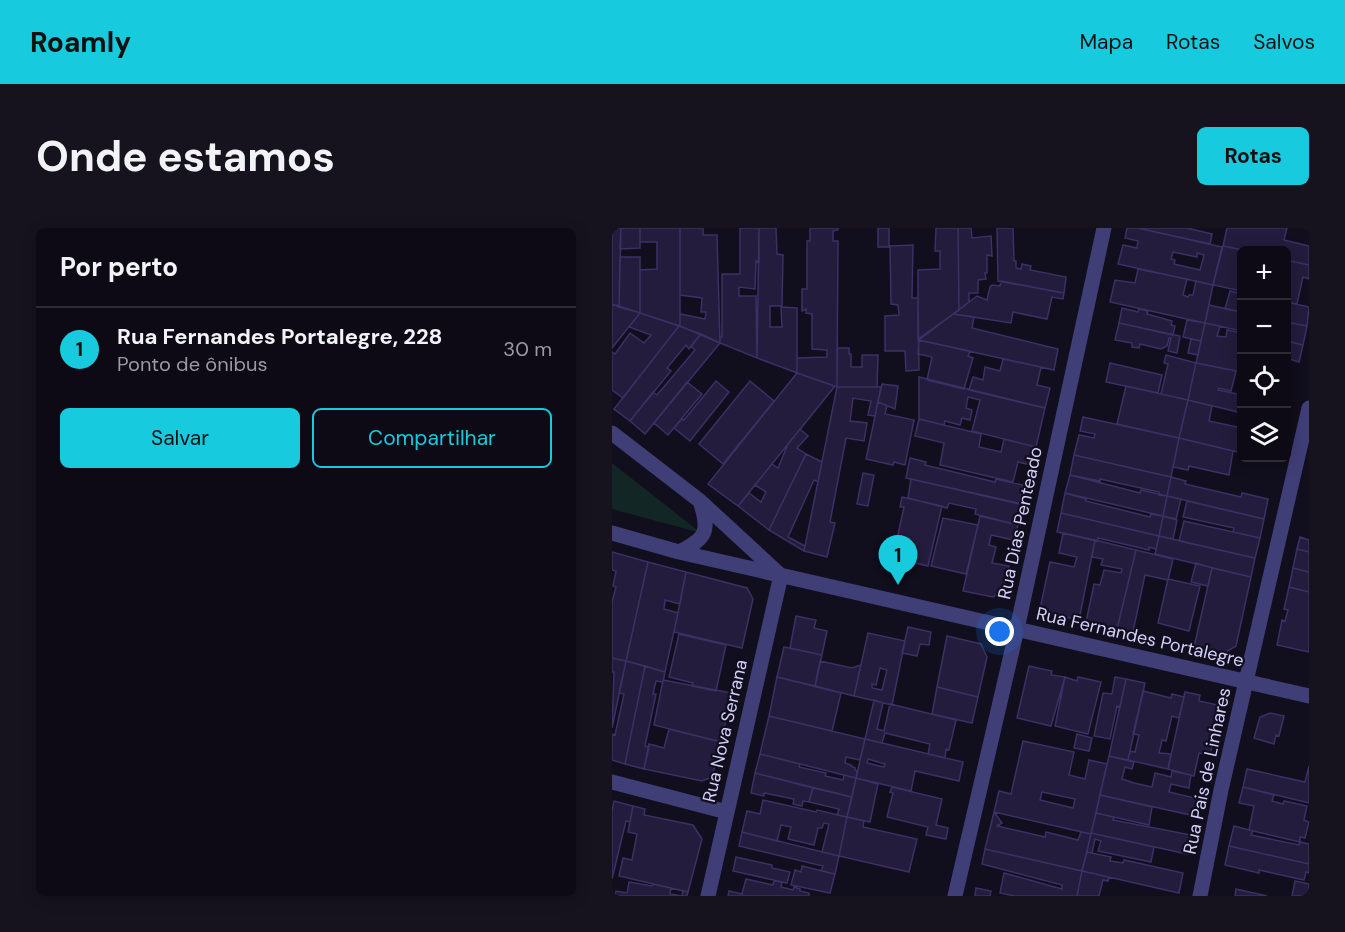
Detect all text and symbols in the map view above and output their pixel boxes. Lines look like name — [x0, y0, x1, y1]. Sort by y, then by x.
text: Roamly — [30, 24, 131, 61]
text: Mapa — [1079, 28, 1133, 56]
text: Rotas — [1166, 28, 1220, 56]
text: Salvos — [1253, 28, 1315, 56]
button: Rotas — [1197, 127, 1309, 185]
text: Onde estamos — [36, 129, 335, 184]
map controls — [1237, 246, 1291, 462]
button: + — [1237, 246, 1291, 300]
text: Por perto — [60, 250, 178, 284]
button: − — [1237, 300, 1291, 354]
text: Rua Fernandes Portalegre, 228 — [117, 322, 443, 351]
text: 1 — [76, 336, 83, 362]
text: 30 m — [503, 336, 552, 362]
text: Ponto de ônibus — [117, 351, 267, 377]
button: locate — [1237, 354, 1291, 408]
button: Salvar — [60, 408, 300, 468]
button: Compartilhar — [312, 408, 552, 468]
button: layers — [1237, 408, 1291, 462]
street label: Rua Dias Penteado — [992, 445, 1048, 601]
pin: 1 — [878, 536, 918, 585]
street label: Rua Fernandes Portalegre — [1034, 601, 1246, 673]
your location — [985, 617, 1014, 646]
street label: Rua Nova Serrana — [697, 657, 753, 805]
street label: Rua Pais de Linhares — [1178, 686, 1236, 856]

